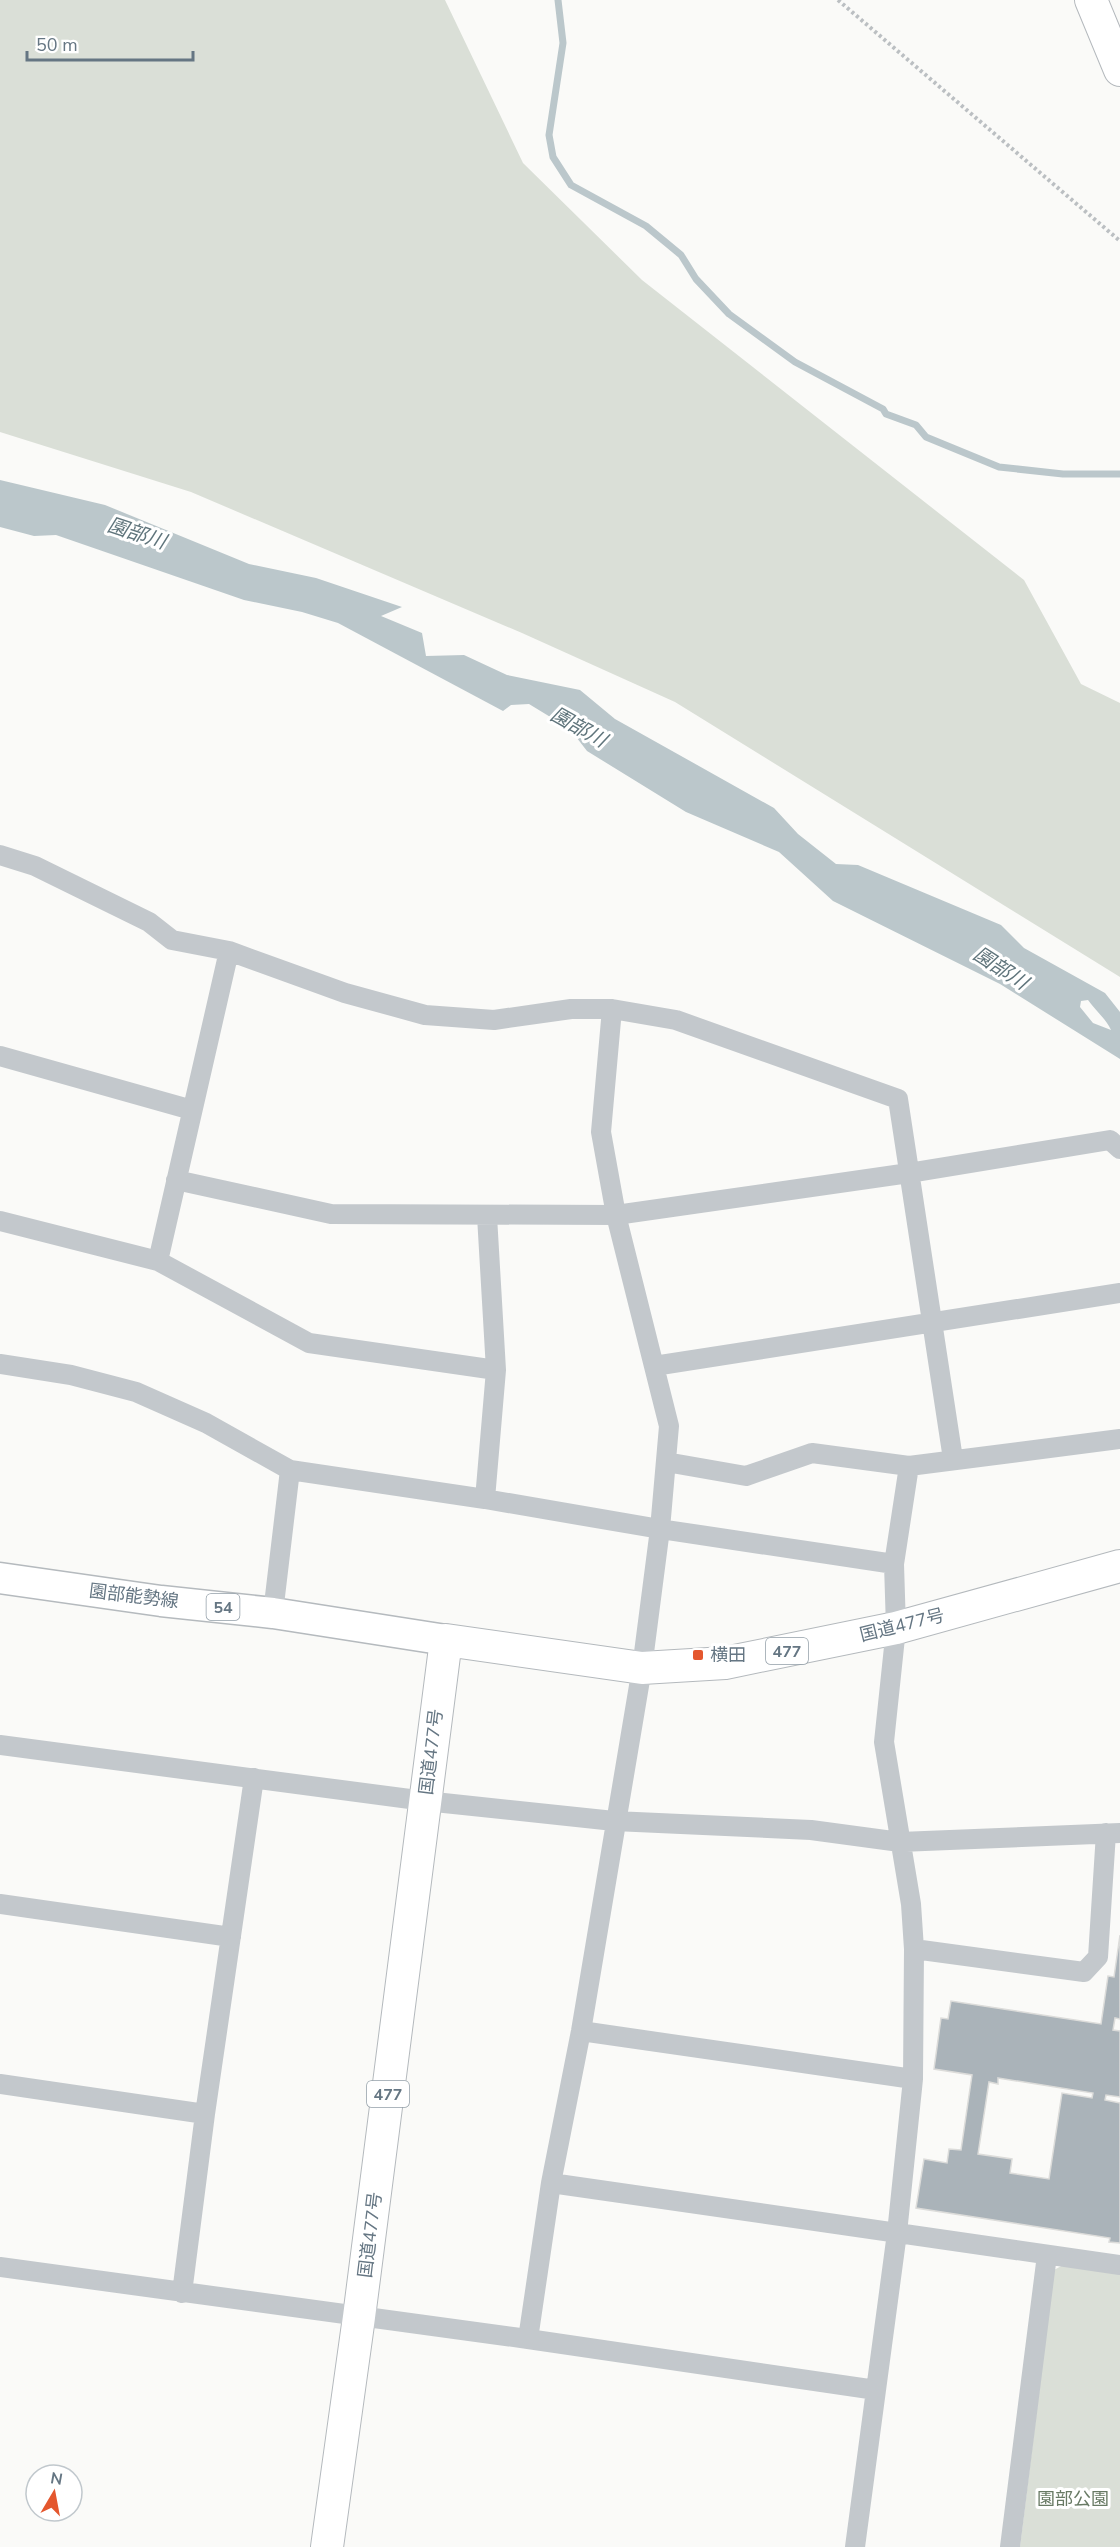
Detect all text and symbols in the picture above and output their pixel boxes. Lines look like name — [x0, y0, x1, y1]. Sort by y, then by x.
scale bar — [27, 24, 194, 62]
text: 50 m — [36, 33, 78, 57]
water label: 園部川 — [104, 511, 171, 556]
water label: 園部川 — [546, 701, 613, 755]
water label: 園部川 — [968, 941, 1035, 997]
street label: 園部能勢線 — [88, 1579, 180, 1613]
road number: 54 — [206, 1594, 240, 1620]
street label: 国道477号 — [857, 1603, 947, 1647]
road number: 477 — [766, 1638, 808, 1664]
place label: 横田 — [710, 1643, 746, 1667]
marker: 横田 — [691, 1648, 705, 1662]
street label: 国道477号 — [414, 1708, 448, 1796]
road number: 477 — [367, 2081, 409, 2107]
street label: 国道477号 — [353, 2191, 387, 2279]
north arrow — [24, 2463, 84, 2523]
text: N — [49, 2467, 64, 2491]
park label: 園部公園 — [1037, 2487, 1109, 2511]

